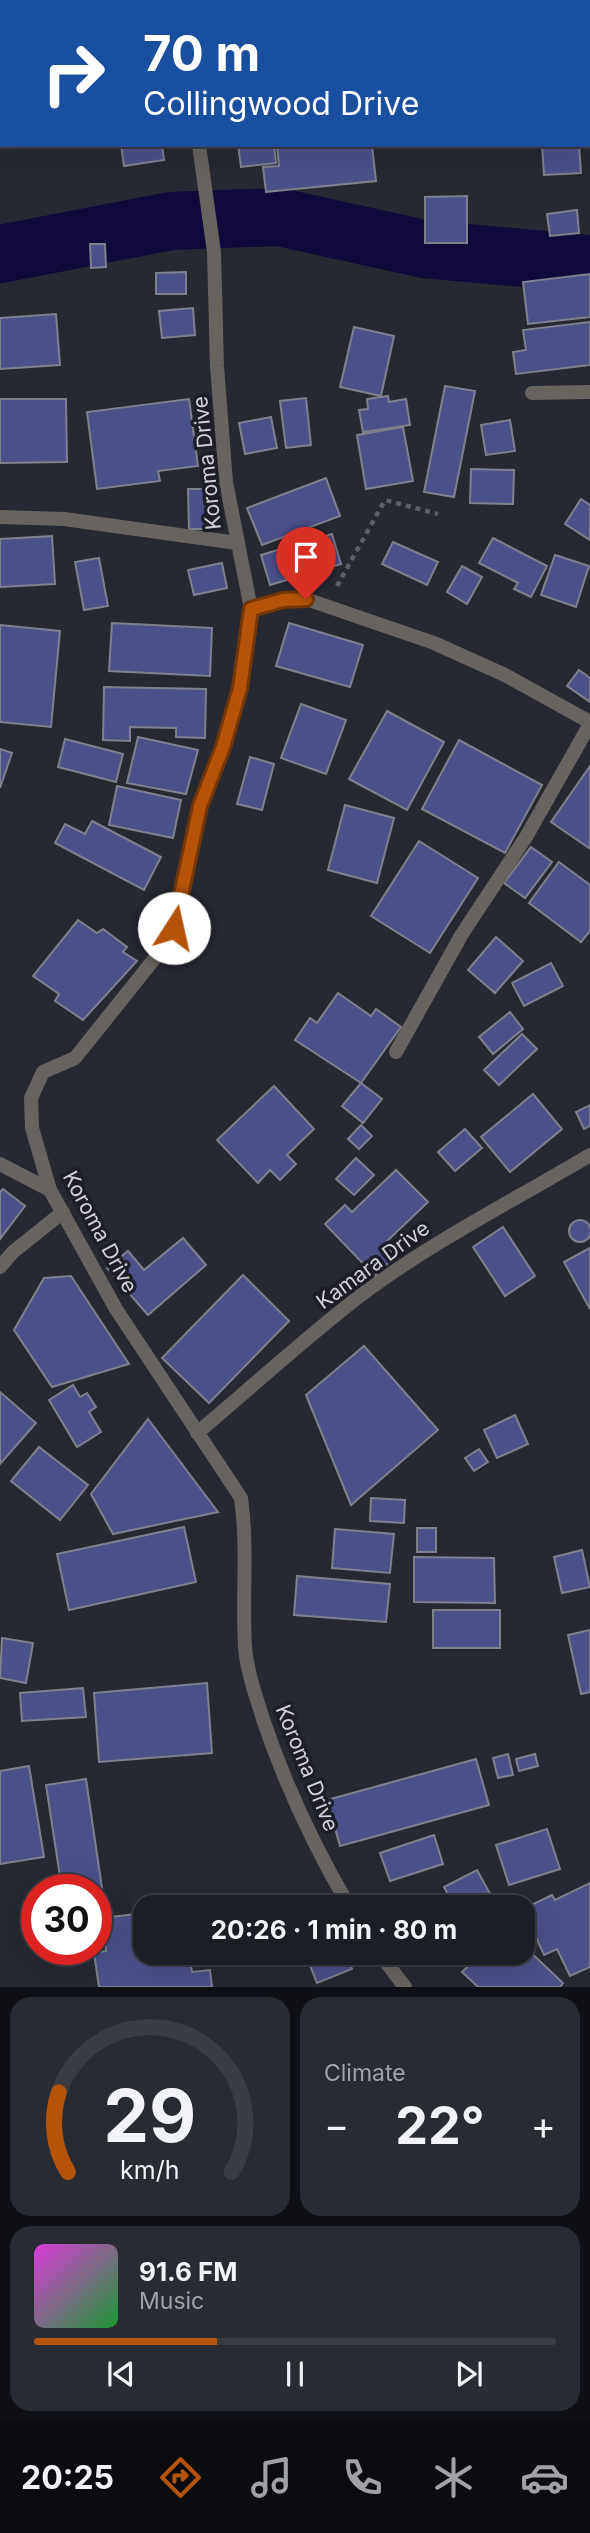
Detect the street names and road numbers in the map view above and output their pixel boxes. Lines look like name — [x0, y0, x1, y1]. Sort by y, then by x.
street label: Koroma Drive — [187, 395, 226, 531]
street label: Koroma Drive — [58, 1167, 143, 1297]
street label: Kamara Drive — [311, 1215, 434, 1314]
street label: Koroma Drive — [271, 1701, 344, 1835]

